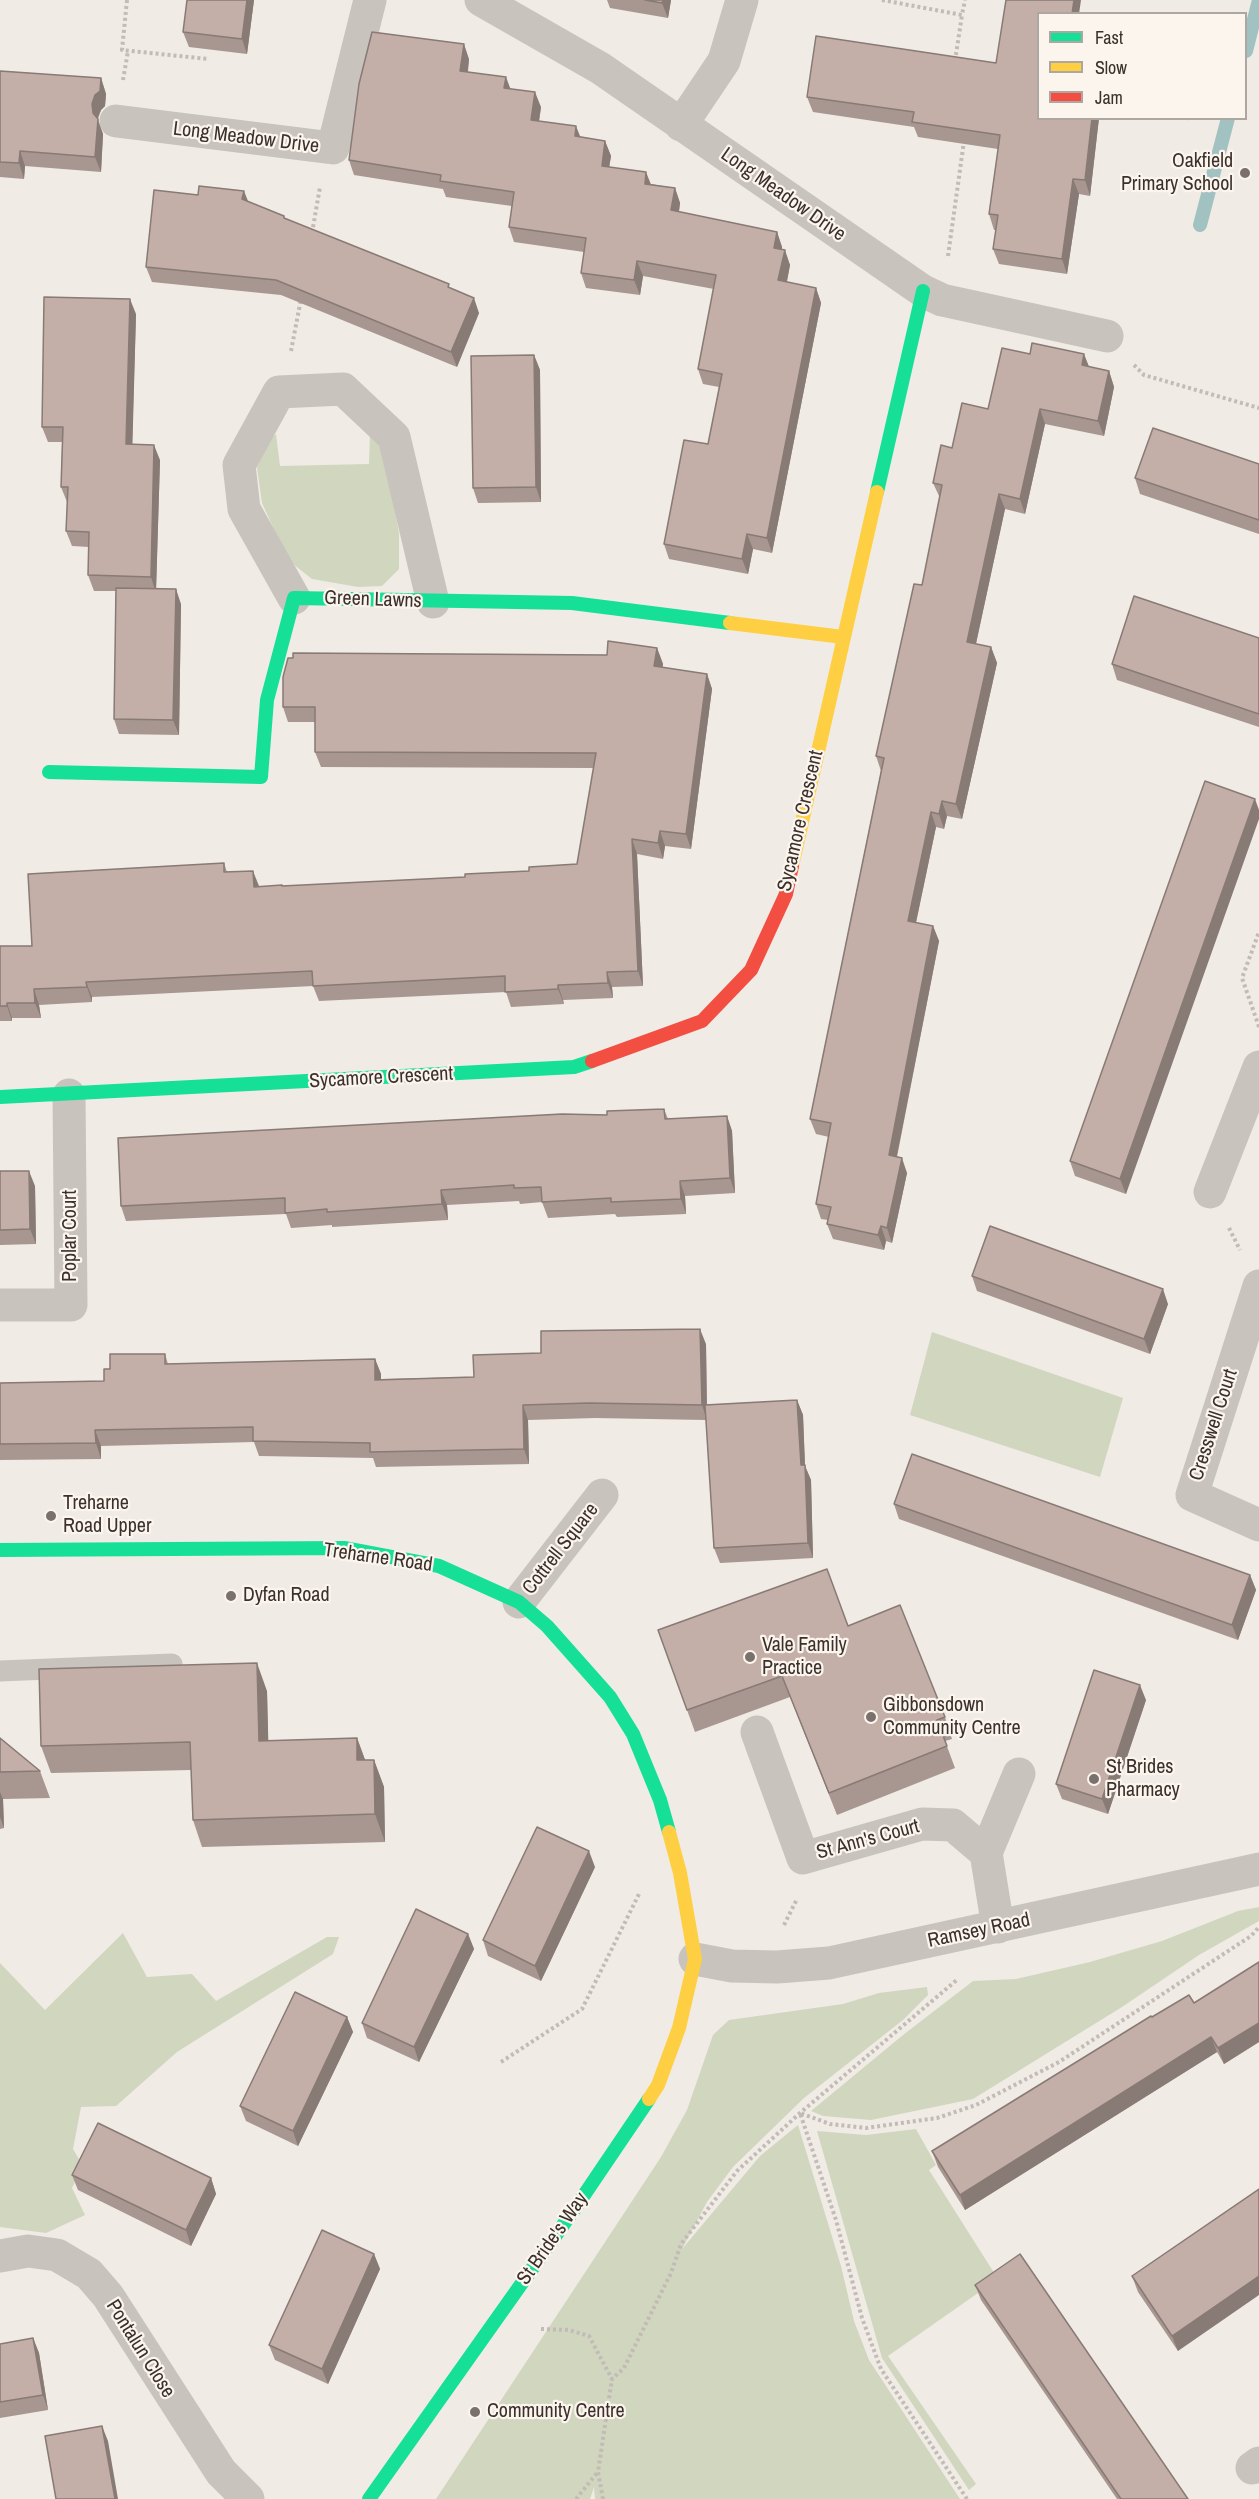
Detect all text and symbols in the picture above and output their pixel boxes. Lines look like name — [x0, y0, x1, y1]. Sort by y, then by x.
legend — [1037, 12, 1247, 120]
text: Fast — [1095, 25, 1123, 50]
text: Slow — [1095, 55, 1127, 80]
text: Jam — [1095, 85, 1123, 110]
street label: Long Meadow Drive — [172, 117, 320, 159]
street label: Long Meadow Drive — [716, 143, 850, 247]
place label: Oakfield Primary School — [1121, 150, 1233, 197]
marker: Oakfield Primary School — [1238, 166, 1252, 180]
street label: Green Lawns — [324, 586, 422, 614]
street label: Sycamore Crescent — [773, 748, 829, 894]
street label: Sycamore Crescent — [308, 1062, 454, 1094]
street label: Poplar Court — [59, 1190, 83, 1282]
street label: Cresswell Court — [1185, 1366, 1243, 1484]
place label: Treharne Road Upper — [63, 1492, 151, 1539]
street label: Cottrell Square — [518, 1499, 604, 1599]
marker: Treharne Road Upper — [44, 1509, 58, 1523]
street label: Treharne Road — [322, 1538, 434, 1578]
place label: Dyfan Road — [243, 1584, 330, 1608]
marker: Dyfan Road — [224, 1589, 238, 1603]
place label: Vale Family Practice — [762, 1634, 847, 1681]
marker: Vale Family Practice — [743, 1650, 757, 1664]
place label: Gibbonsdown Community Centre — [883, 1694, 1021, 1741]
marker: Gibbonsdown Community Centre — [864, 1710, 878, 1724]
place label: St Brides Pharmacy — [1106, 1756, 1180, 1803]
marker: St Brides Pharmacy — [1087, 1772, 1101, 1786]
street label: St Ann's Court — [814, 1815, 922, 1865]
street label: Ramsey Road — [926, 1908, 1032, 1954]
street label: St Bride's Way — [512, 2188, 594, 2290]
street label: Pontalun Close — [100, 2295, 180, 2403]
place label: Community Centre — [487, 2400, 625, 2424]
marker: Community Centre — [468, 2405, 482, 2419]

